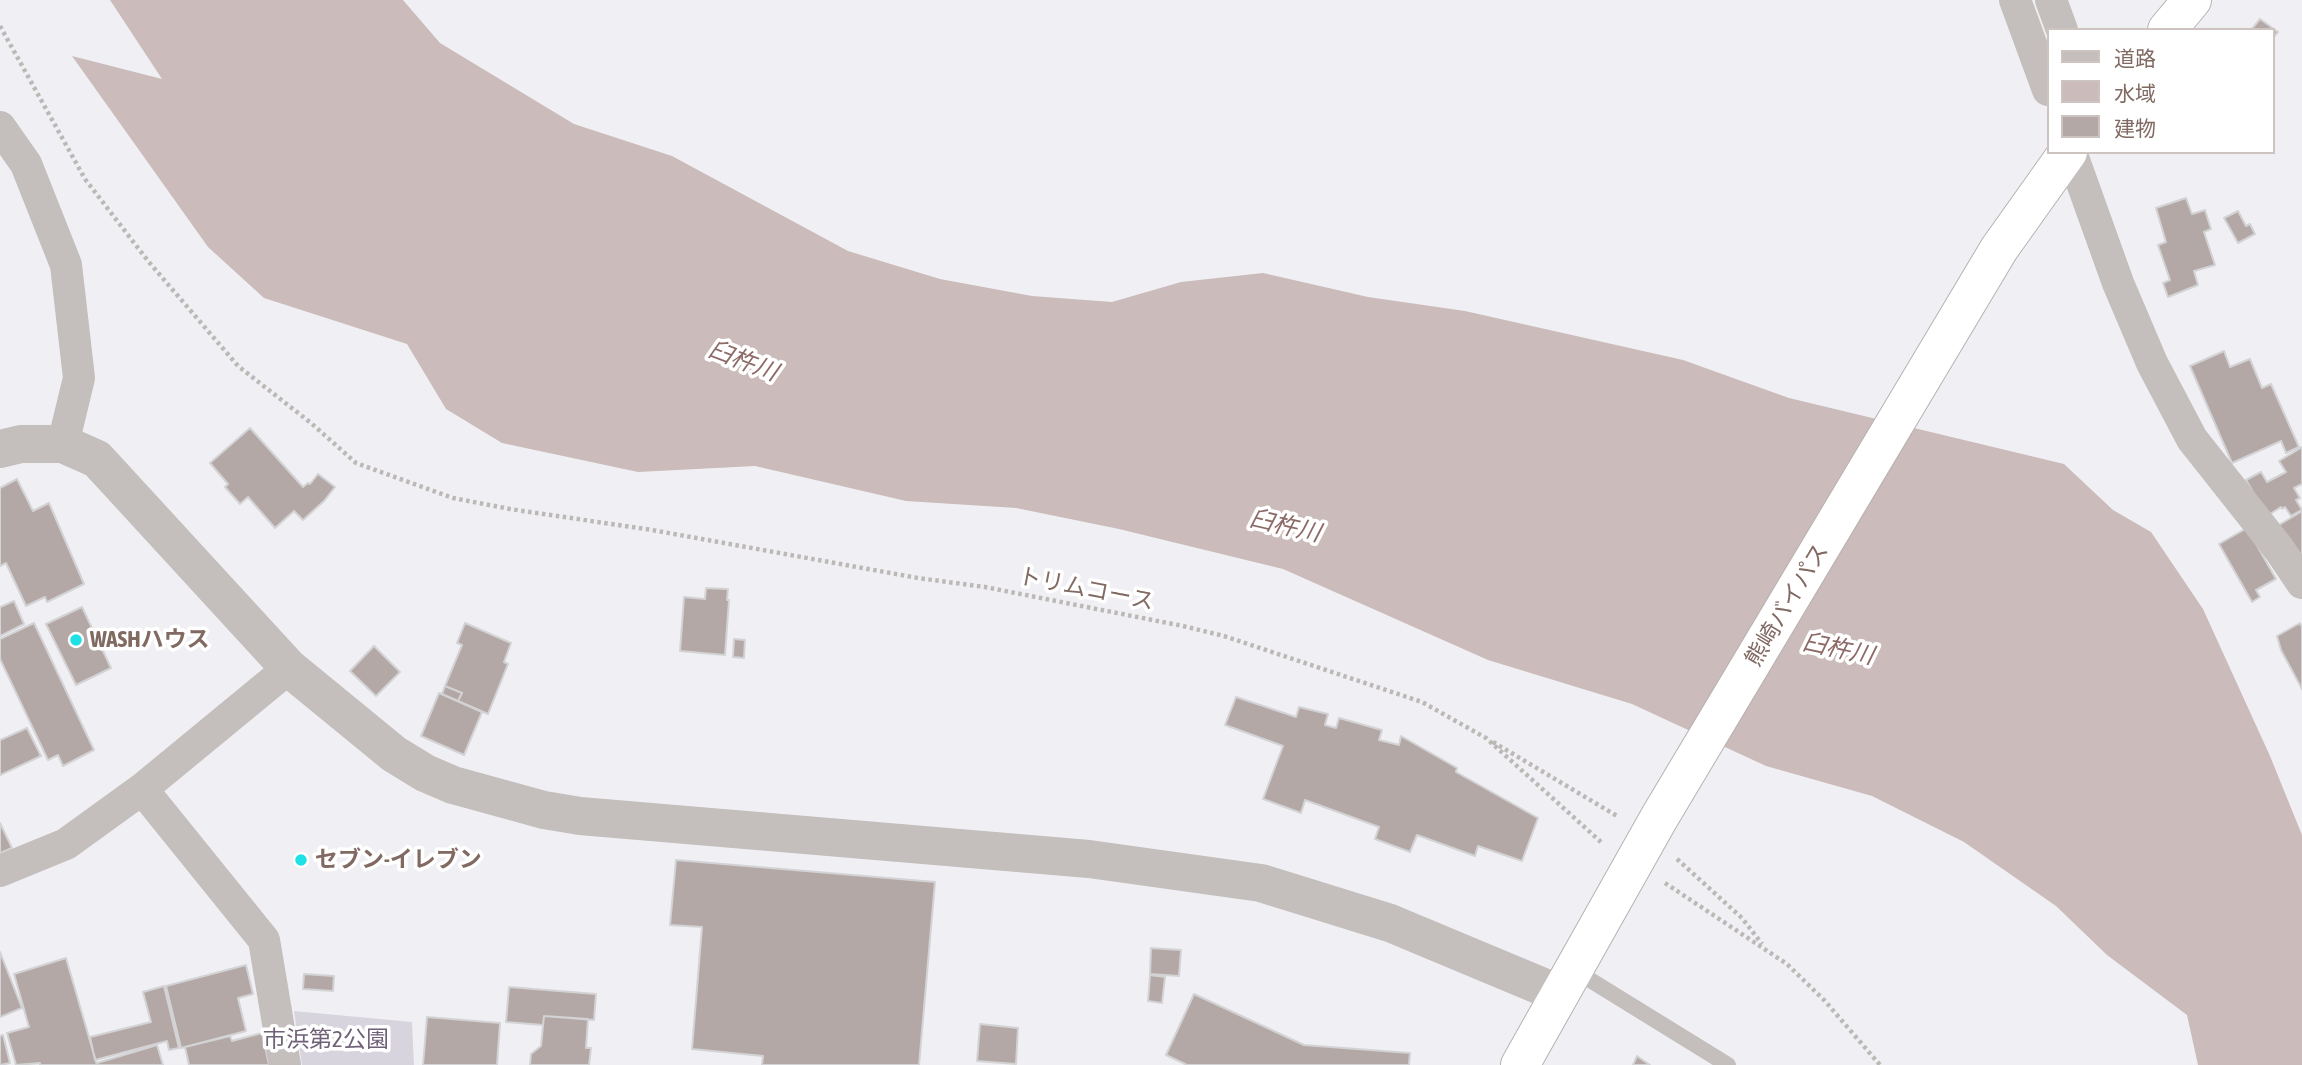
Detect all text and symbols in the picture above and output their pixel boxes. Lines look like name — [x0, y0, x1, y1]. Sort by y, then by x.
legend — [2046, 28, 2274, 154]
text: 道路 — [2114, 46, 2156, 70]
text: 水域 — [2114, 81, 2156, 105]
text: 建物 — [2114, 116, 2156, 140]
water label: 臼杵川 — [704, 335, 782, 387]
water label: 臼杵川 — [1247, 504, 1323, 548]
street label: 熊崎バイパス — [1740, 539, 1834, 671]
street label: トリムコース — [1016, 562, 1156, 616]
place label: WASHハウス — [90, 626, 210, 654]
water label: 臼杵川 — [1800, 627, 1876, 671]
marker: WASHハウス — [68, 632, 84, 648]
place label: セブン-イレブン — [315, 846, 482, 874]
marker: セブン-イレブン — [293, 852, 309, 868]
park label: 市浜第2公園 — [263, 1026, 389, 1054]

